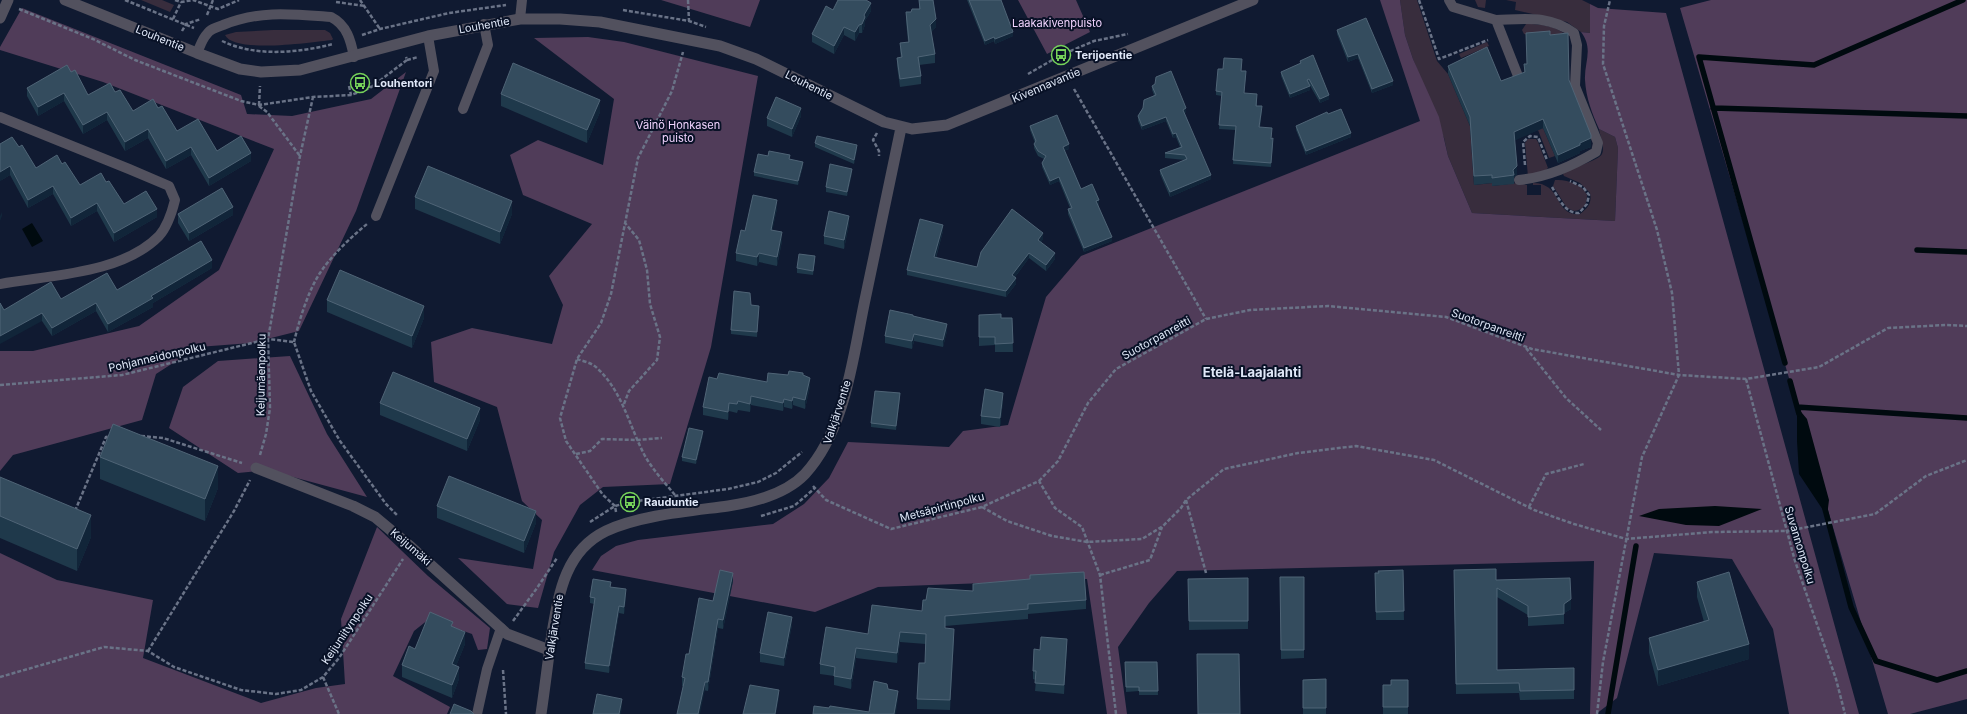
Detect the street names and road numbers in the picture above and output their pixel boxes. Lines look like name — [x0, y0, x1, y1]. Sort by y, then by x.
street label: Louhentie — [457, 14, 511, 36]
street label: Louhentie — [134, 22, 186, 54]
street label: Kivennavantie — [1010, 64, 1082, 106]
street label: Louhentie — [783, 67, 835, 103]
street label: Suotorpanreitti — [1450, 305, 1526, 345]
street label: Suotorpanreitti — [1119, 313, 1193, 363]
street label: Keijumäenpolku — [253, 334, 269, 416]
street label: Pohjanneidonpolku — [107, 339, 207, 375]
street label: Valkjärventie — [820, 378, 854, 446]
street label: Metsäpirtinpolku — [898, 489, 986, 525]
street label: Suvannonpolku — [1782, 504, 1818, 586]
street label: Keijumäki — [388, 525, 434, 569]
street label: Keijuniitynpolku — [318, 591, 376, 667]
street label: Valkjärventie — [542, 593, 566, 661]

